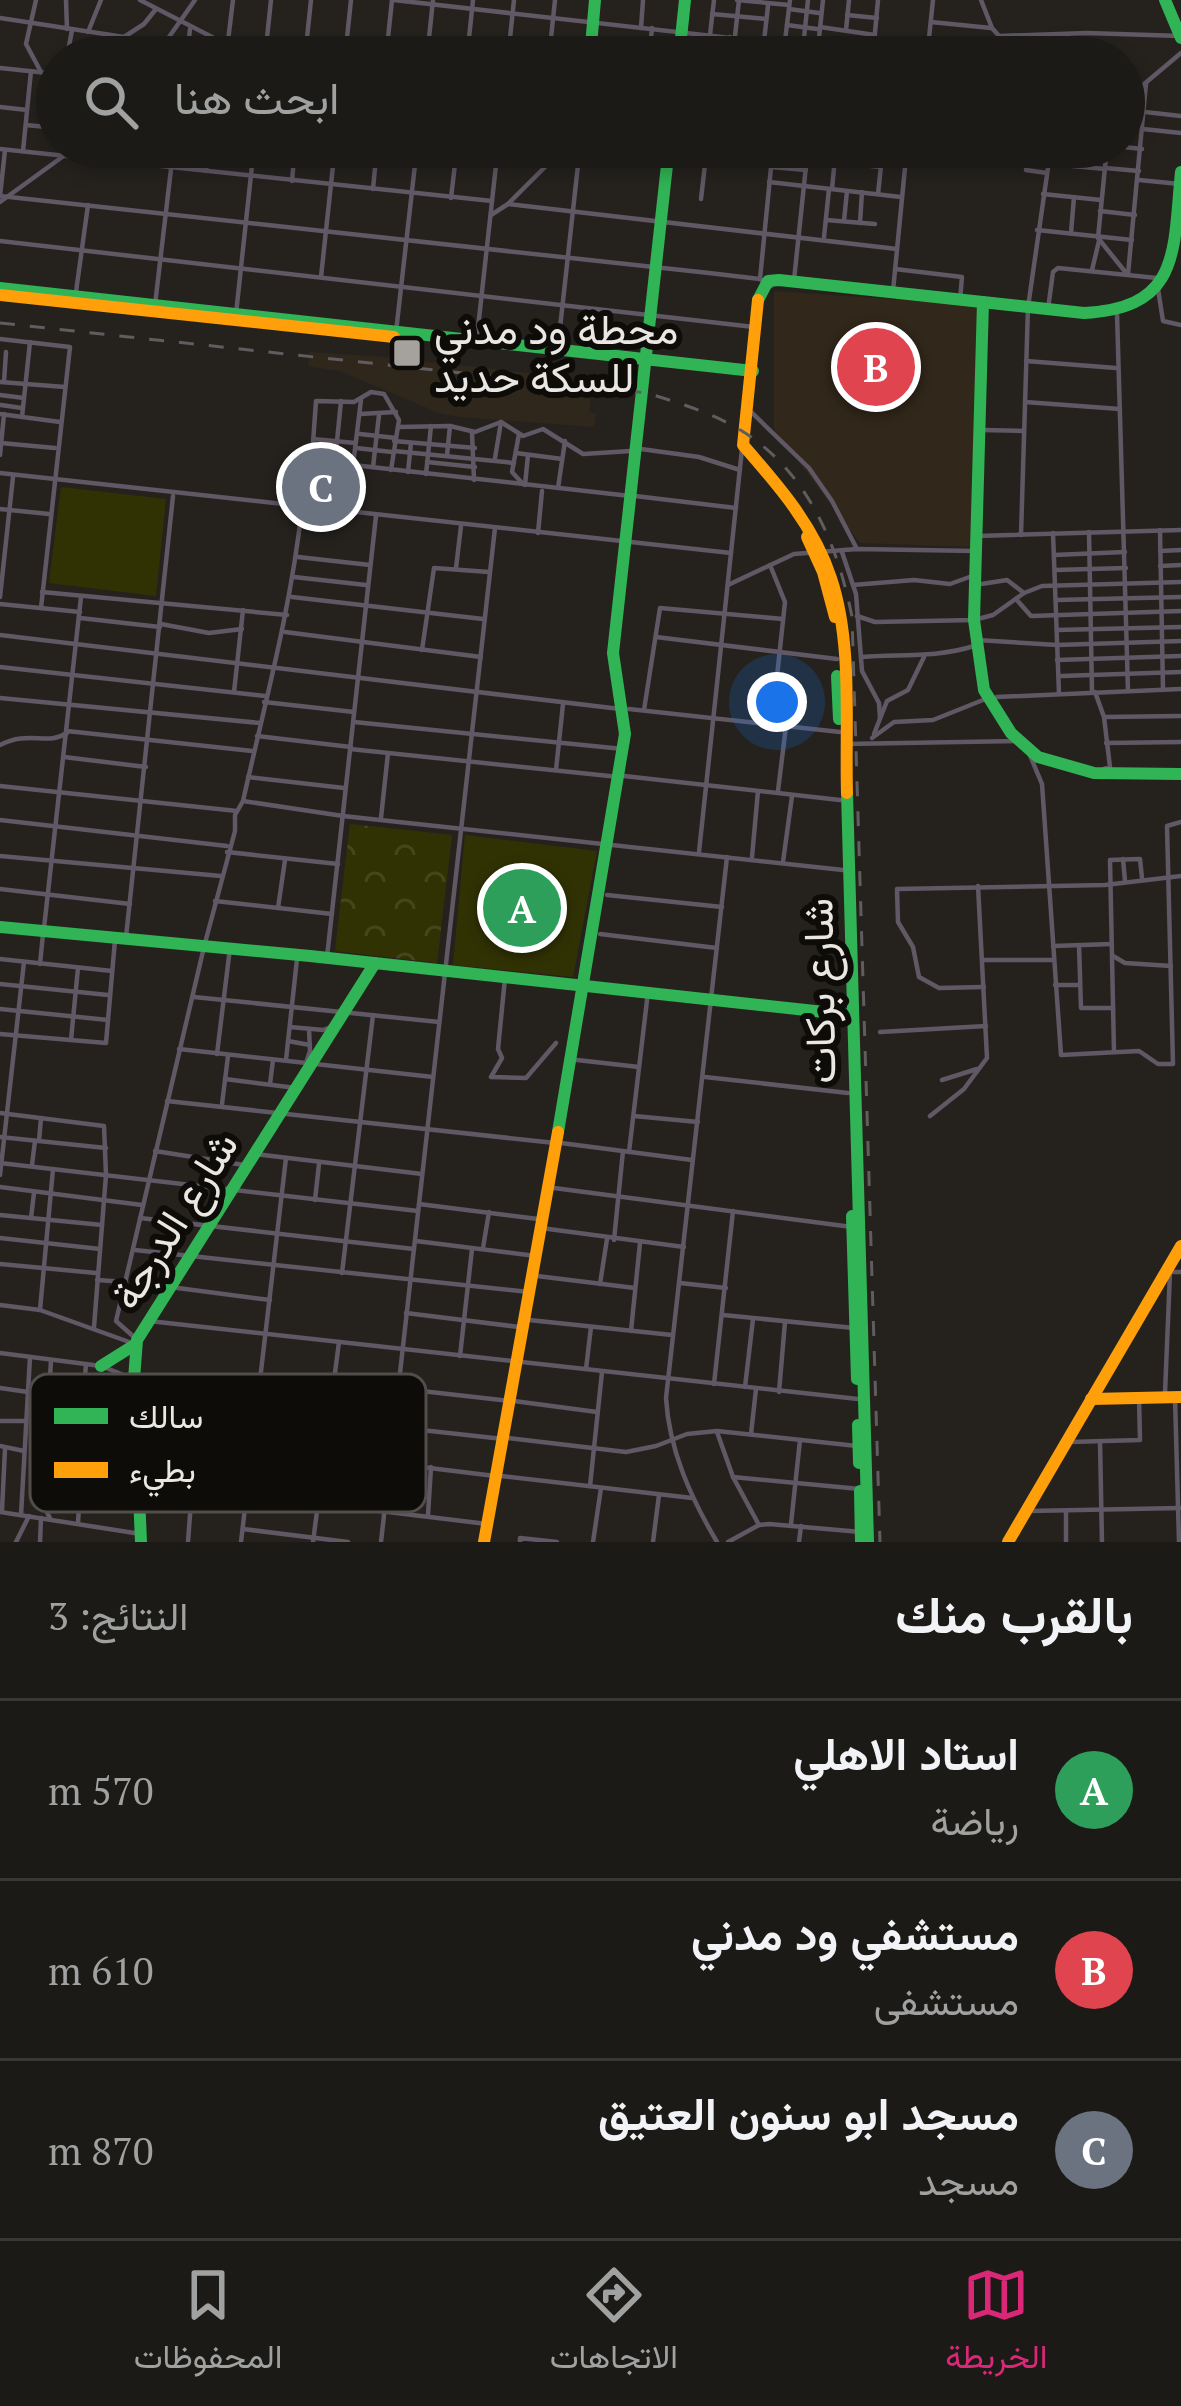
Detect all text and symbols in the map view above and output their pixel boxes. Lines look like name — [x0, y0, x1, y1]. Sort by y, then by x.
search box — [36, 36, 1145, 168]
text: ابحث هنا — [174, 67, 339, 127]
icon: search — [78, 69, 144, 135]
place label: محطة ود مدني للسكة حديد — [434, 300, 678, 404]
pin: B — [837, 322, 915, 412]
marker: محطة ود مدني للسكة حديد — [391, 337, 423, 369]
pin: C — [282, 442, 360, 532]
your location — [747, 672, 807, 732]
pin: A — [483, 863, 561, 953]
street label: شارع بركات — [788, 898, 850, 1084]
street label: شارع الدرجة — [96, 1120, 252, 1320]
legend — [30, 1374, 426, 1512]
text: سالك — [129, 1394, 203, 1437]
text: بطيء — [129, 1448, 196, 1497]
text: بالقرب منك — [895, 1580, 1133, 1648]
text: النتائج: 3 — [48, 1589, 188, 1641]
text: استاد الاهلي — [793, 1723, 1019, 1783]
text: 570 m — [48, 1764, 154, 1816]
text: A — [1080, 1764, 1108, 1816]
text: رياضة — [930, 1794, 1019, 1846]
text: مستشفي ود مدني — [691, 1903, 1019, 1963]
text: 610 m — [48, 1944, 154, 1996]
text: B — [1081, 1944, 1107, 1996]
text: مستشفى — [874, 1974, 1019, 2026]
text: مسجد ابو سنون العتيق — [598, 2083, 1019, 2143]
text: 870 m — [48, 2124, 154, 2176]
text: C — [1081, 2124, 1107, 2176]
text: مسجد — [918, 2154, 1019, 2206]
tab: المحفوظات — [134, 2262, 282, 2386]
tab: الاتجاهات — [550, 2262, 678, 2386]
tab: الخريطة — [945, 2262, 1047, 2386]

